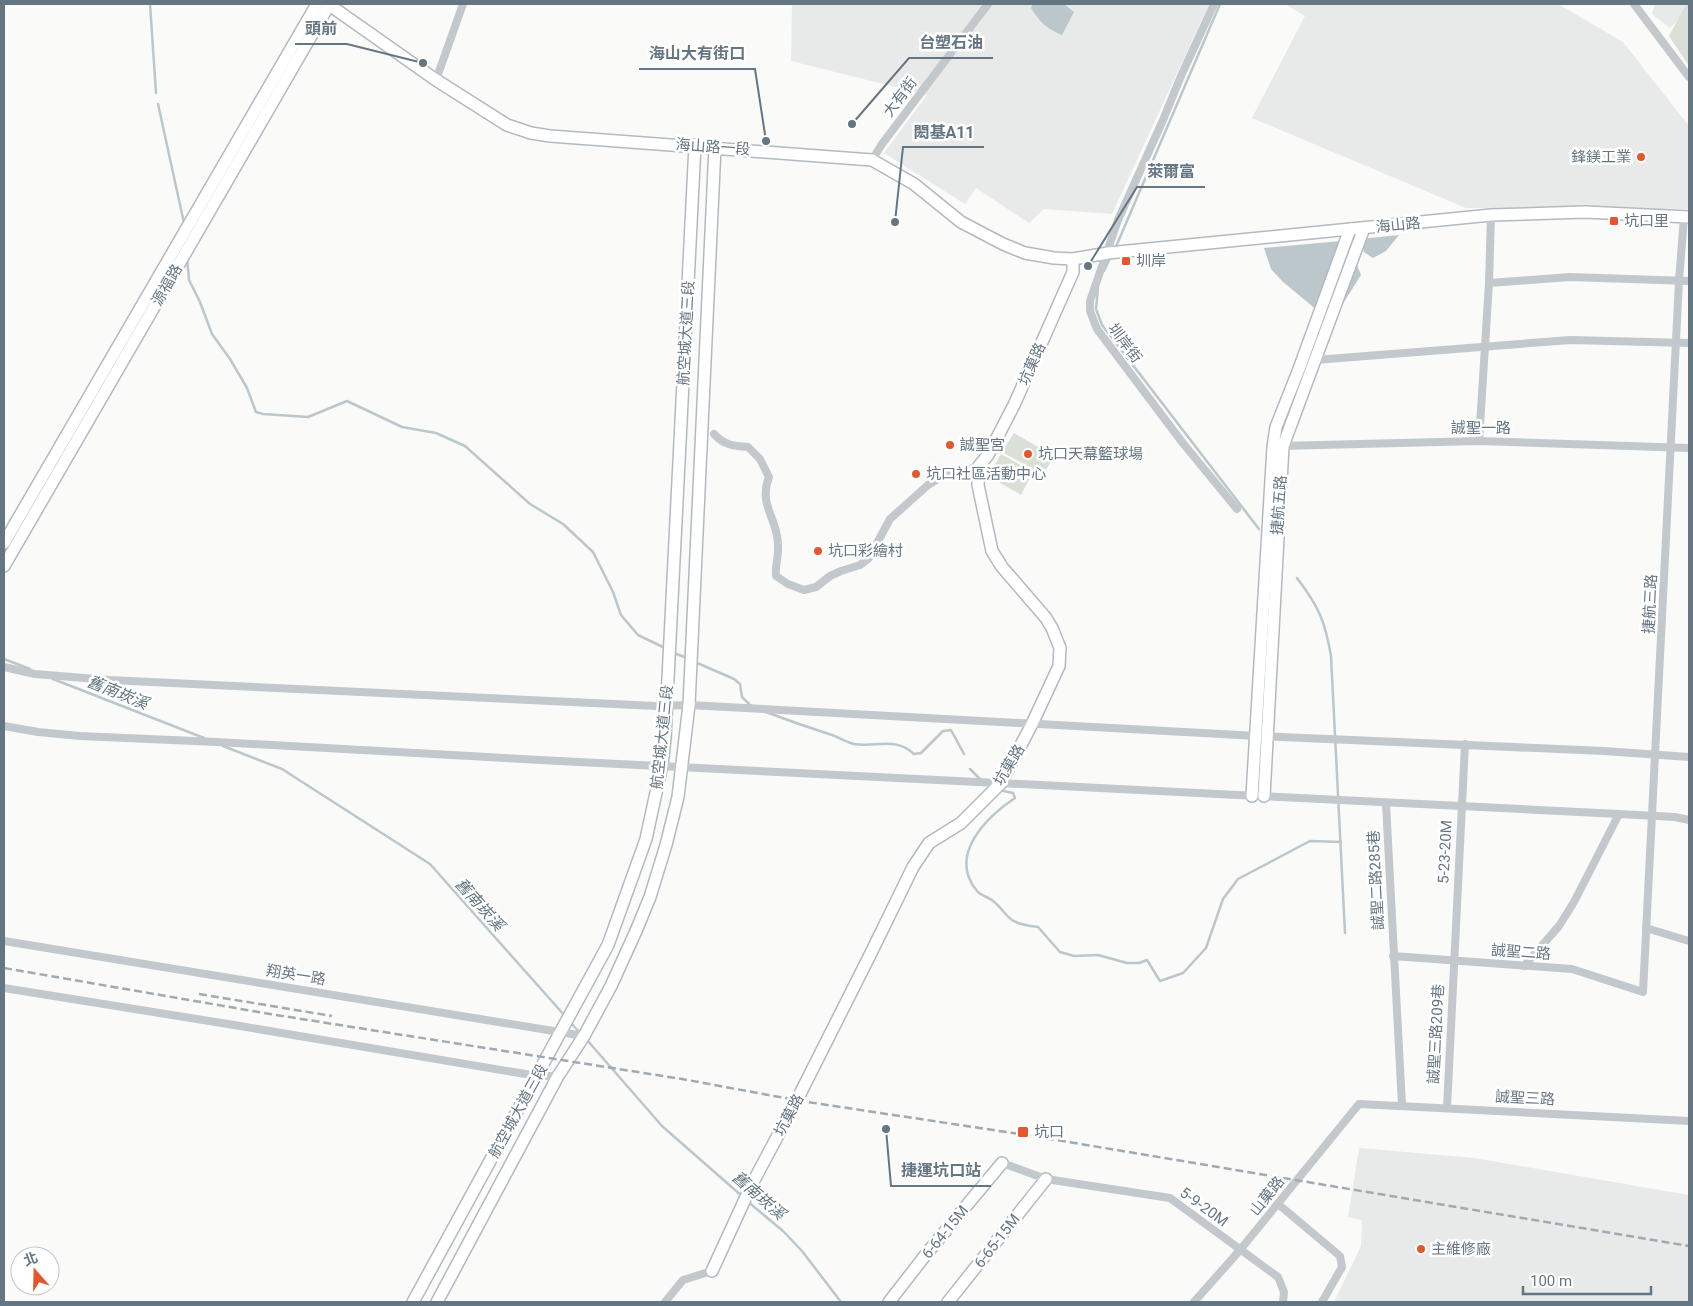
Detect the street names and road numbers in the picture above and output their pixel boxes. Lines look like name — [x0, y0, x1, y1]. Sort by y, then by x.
street label: 大有街 — [879, 74, 921, 120]
street label: 海山路一段 — [675, 135, 751, 159]
street label: 海山路 — [1375, 214, 1421, 236]
street label: 源福路 — [148, 261, 186, 309]
street label: 航空城大道三段 — [674, 280, 698, 386]
street label: 圳岸街 — [1104, 320, 1146, 366]
street label: 坑菓路 — [1015, 340, 1049, 388]
street label: 誠聖一路 — [1451, 419, 1511, 437]
street label: 捷航五路 — [1268, 474, 1290, 536]
street label: 捷航三路 — [1639, 574, 1661, 634]
street label: 航空城大道三段 — [648, 684, 676, 790]
street label: 坑菓路 — [990, 741, 1028, 789]
street label: 5-23-20M — [1434, 820, 1456, 884]
street label: 誠聖二路285巷 — [1364, 829, 1388, 931]
street label: 誠聖二路 — [1490, 941, 1552, 963]
street label: 翔英一路 — [265, 961, 327, 989]
street label: 誠聖三路209巷 — [1424, 983, 1448, 1085]
street label: 航空城大道三段 — [485, 1061, 551, 1161]
street label: 誠聖三路 — [1495, 1087, 1555, 1109]
street label: 坑菓路 — [770, 1091, 808, 1139]
street label: 山菓路 — [1246, 1173, 1288, 1219]
street label: 5-9-20M — [1176, 1184, 1232, 1230]
street label: 6-64-15M — [918, 1202, 972, 1262]
street label: 6-65-15M — [970, 1210, 1024, 1272]

